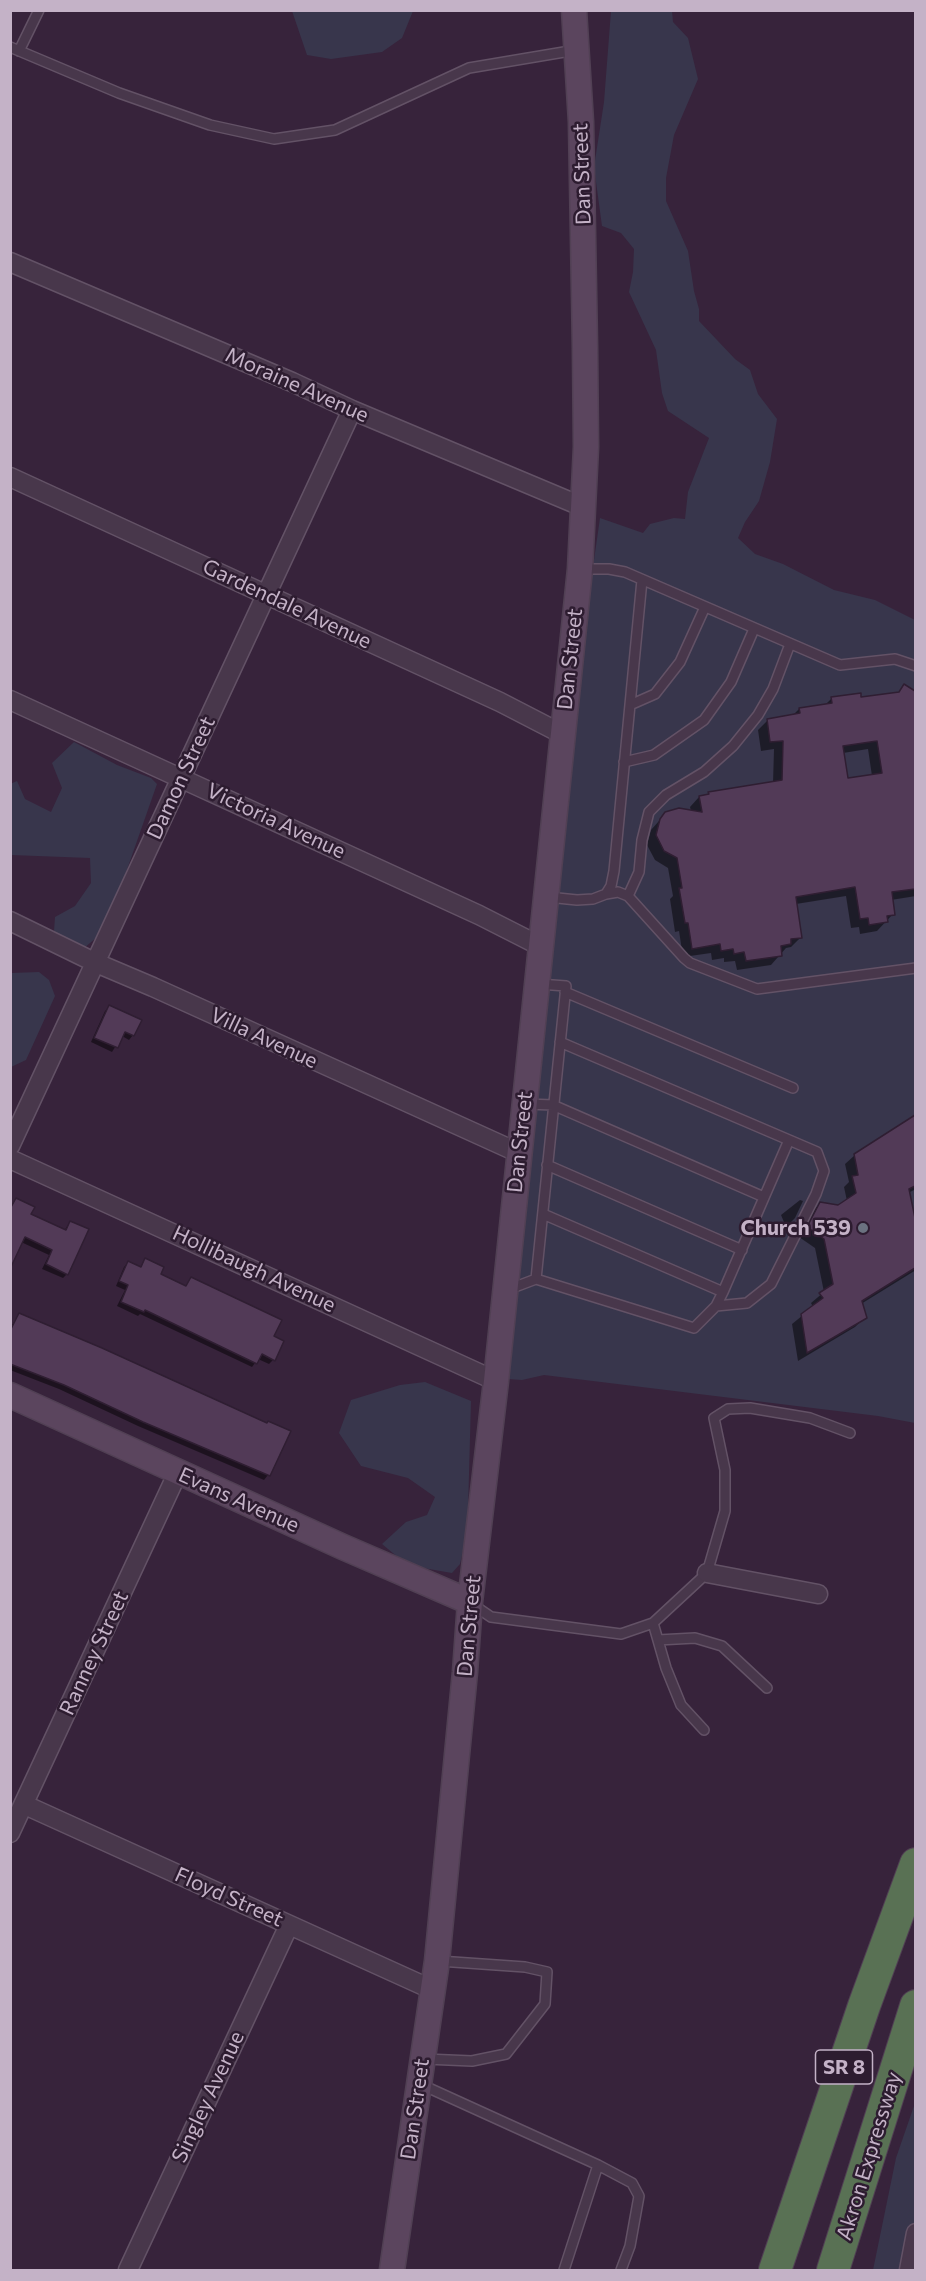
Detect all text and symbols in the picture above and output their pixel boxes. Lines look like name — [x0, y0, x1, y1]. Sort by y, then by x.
street label: Dan Street — [568, 123, 596, 225]
street label: Moraine Avenue — [221, 342, 373, 428]
street label: Gardendale Avenue — [199, 554, 375, 654]
street label: Dan Street — [552, 607, 588, 711]
street label: Damon Street — [142, 713, 220, 843]
street label: Victoria Avenue — [203, 778, 349, 864]
street label: Villa Avenue — [206, 1002, 322, 1074]
street label: Dan Street — [502, 1090, 538, 1194]
place label: Church 539 — [740, 1215, 851, 1241]
street label: Hollibaugh Avenue — [169, 1220, 339, 1318]
marker: Church 539 — [856, 1221, 870, 1235]
street label: Evans Avenue — [175, 1462, 303, 1538]
street label: Dan Street — [452, 1574, 486, 1678]
street label: Ranney Street — [54, 1587, 134, 1719]
street label: Floyd Street — [171, 1862, 287, 1932]
street label: Singley Avenue — [167, 2027, 249, 2167]
road number: SR 8 — [816, 2050, 872, 2084]
street label: Dan Street — [395, 2057, 435, 2161]
street label: Akron Expressway — [831, 2069, 907, 2243]

